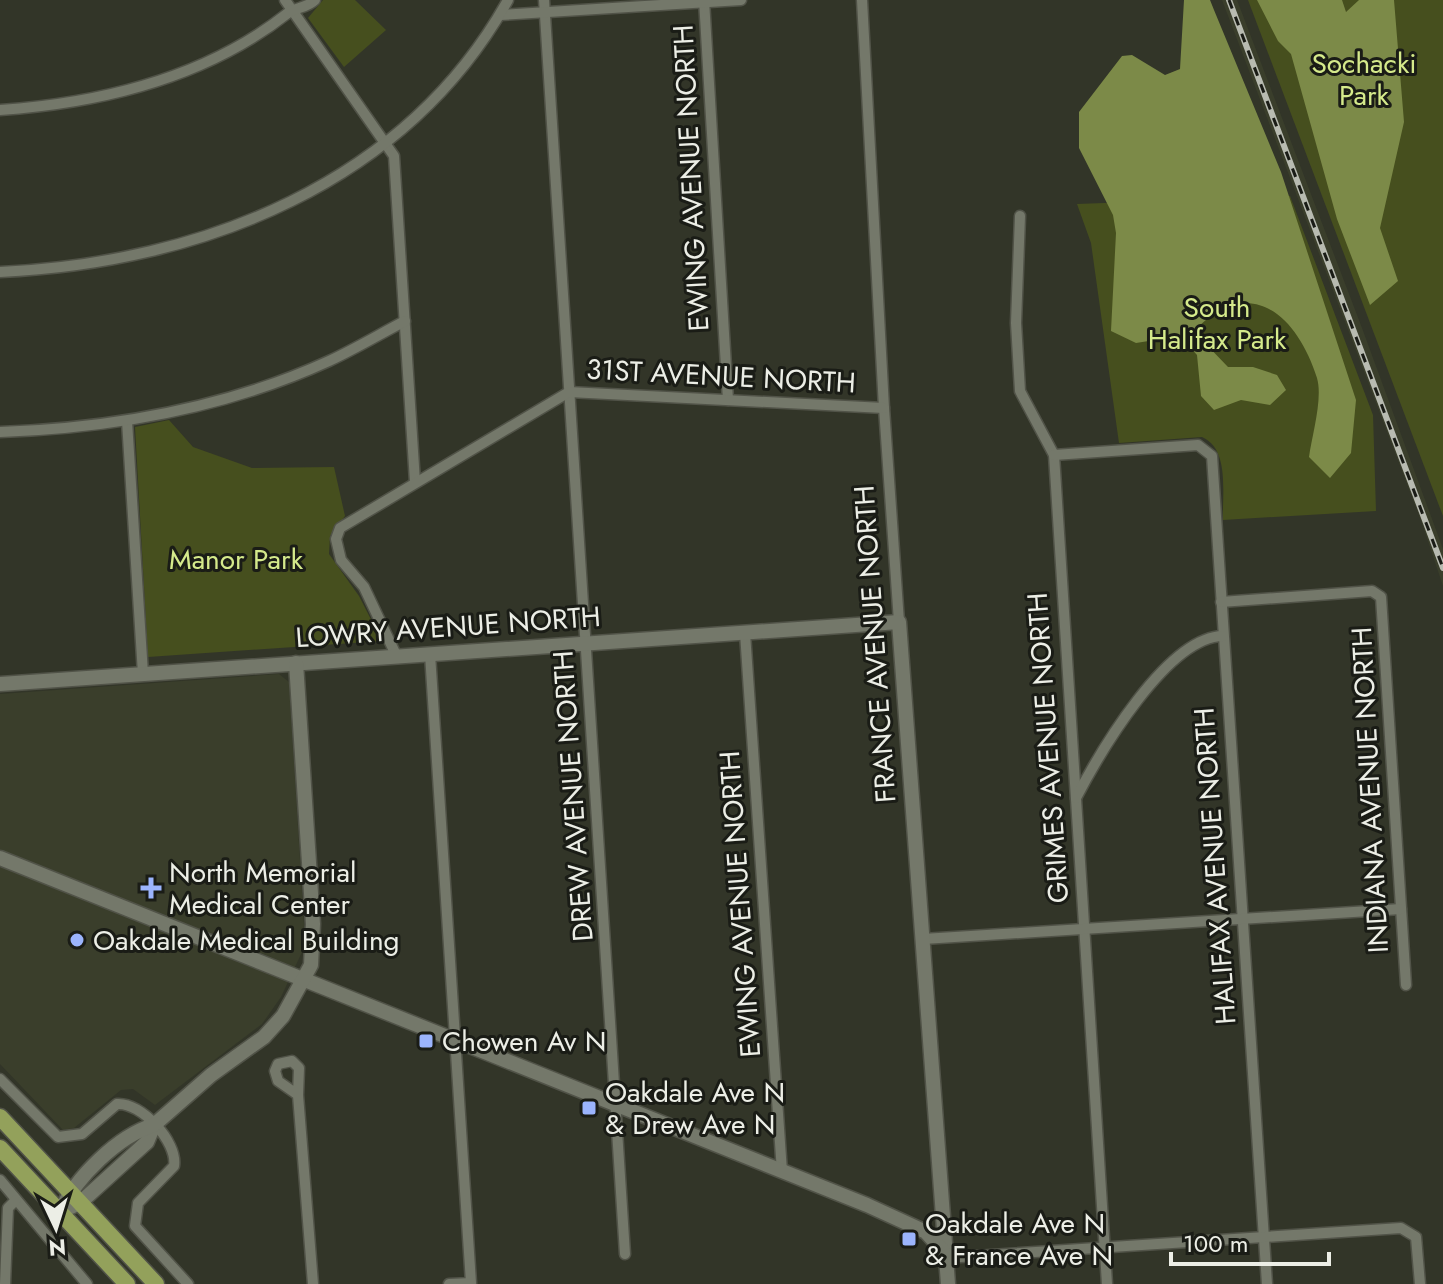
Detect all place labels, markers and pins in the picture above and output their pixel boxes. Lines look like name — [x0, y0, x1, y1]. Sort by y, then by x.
place label: North Memorial Medical Center — [169, 852, 356, 925]
marker: North Memorial Medical Center — [140, 877, 162, 899]
place label: Oakdale Medical Building — [93, 920, 400, 961]
marker: Oakdale Medical Building — [68, 931, 86, 949]
place label: Chowen Av N — [442, 1021, 606, 1062]
marker: Chowen Av N — [417, 1032, 435, 1050]
place label: Oakdale Ave N & Drew Ave N — [605, 1072, 785, 1145]
marker: Oakdale Ave N & Drew Ave N — [580, 1099, 598, 1117]
place label: Oakdale Ave N & France Ave N — [925, 1203, 1113, 1276]
marker: Oakdale Ave N & France Ave N — [900, 1230, 918, 1248]

